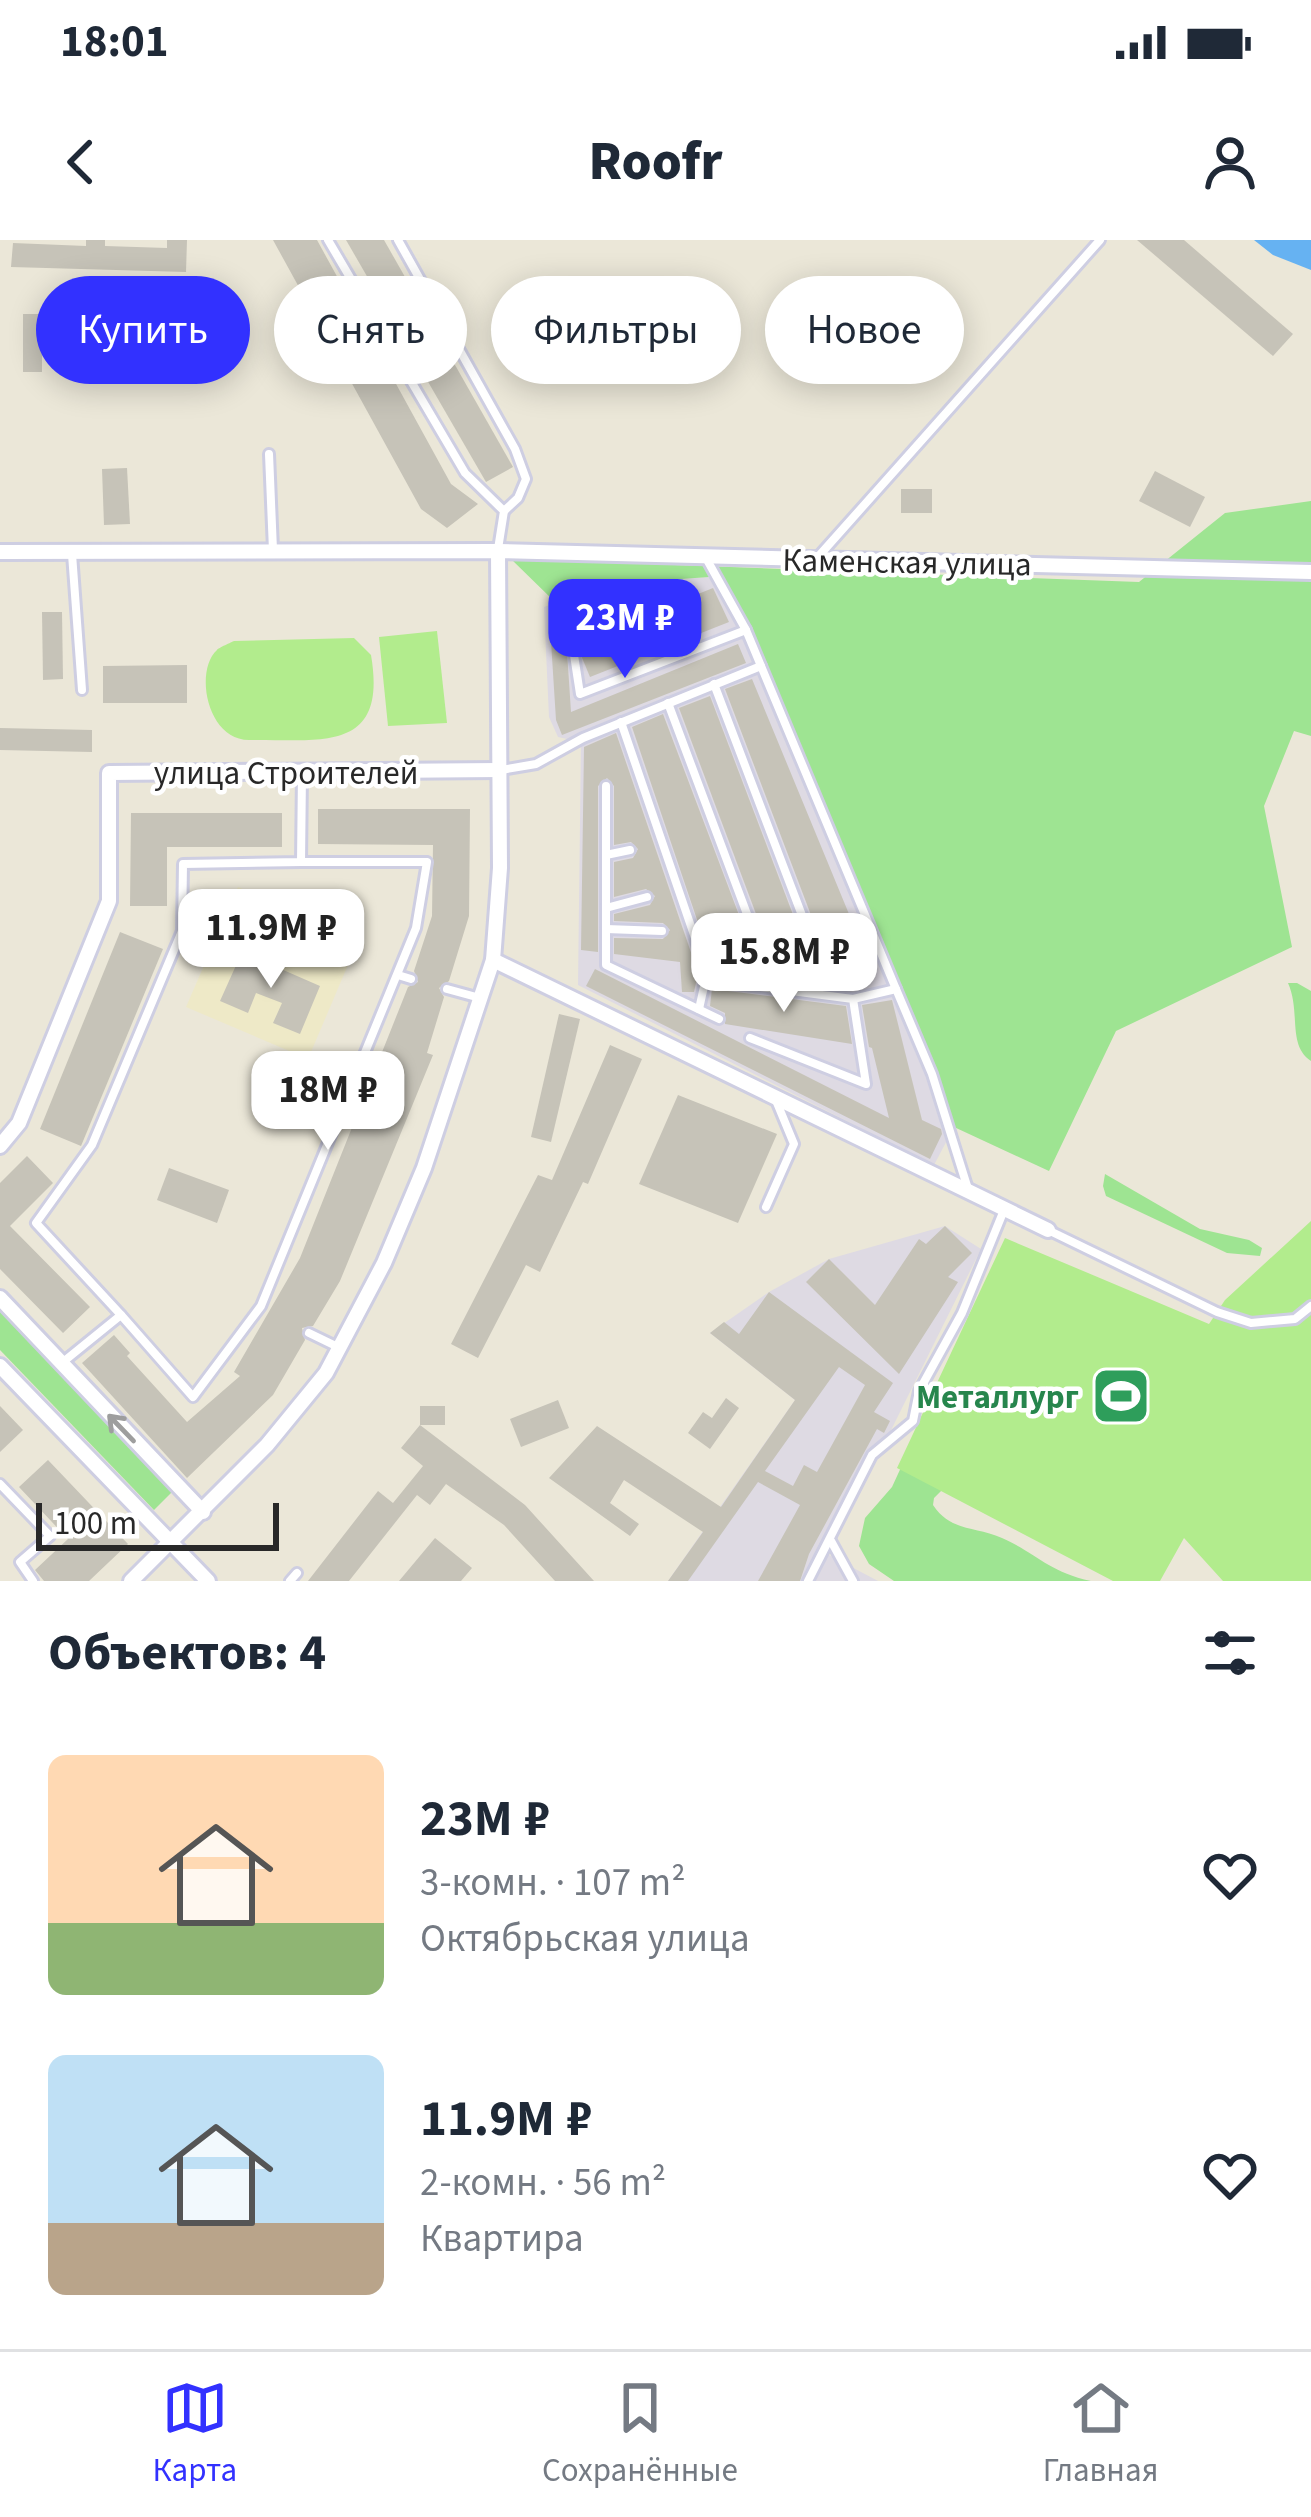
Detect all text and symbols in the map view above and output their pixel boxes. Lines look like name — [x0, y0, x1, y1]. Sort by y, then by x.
text: 18:01 — [60, 10, 169, 74]
text: Roofr — [589, 124, 722, 201]
icon: back — [48, 129, 114, 195]
icon: person — [1197, 129, 1263, 195]
chip: Купить — [36, 276, 250, 384]
chip: Снять — [274, 276, 467, 384]
chip: Фильтры — [491, 276, 741, 384]
chip: Новое — [765, 276, 964, 384]
street label: Каменская улица — [782, 537, 1032, 588]
pin: 23M ₽ — [541, 579, 709, 681]
text: 23M ₽ — [575, 590, 675, 646]
street label: улица Строителей — [154, 750, 418, 797]
pin: 11.9M ₽ — [160, 889, 382, 991]
text: 11.9M ₽ — [205, 900, 337, 956]
pin: 15.8M ₽ — [673, 913, 895, 1015]
text: 15.8M ₽ — [718, 924, 850, 980]
pin: 18M ₽ — [244, 1051, 412, 1153]
text: 18M ₽ — [278, 1062, 378, 1118]
sports icon: Металлург — [1090, 1365, 1152, 1427]
place label: Металлург — [916, 1374, 1079, 1421]
one-way arrow — [108, 1414, 136, 1443]
scale bar — [36, 1497, 279, 1550]
text: 100 m — [54, 1500, 137, 1547]
text: Объектов: 4 — [48, 1617, 326, 1689]
icon: filters — [1197, 1620, 1263, 1686]
text: 23M ₽ — [420, 1783, 550, 1855]
icon: home — [144, 1803, 288, 1947]
icon: heart — [1197, 1842, 1263, 1908]
text: 3-комн. · 107 m² — [420, 1855, 686, 1911]
text: Октябрьская улица — [420, 1911, 750, 1967]
text: 11.9M ₽ — [420, 2083, 592, 2155]
icon: home — [144, 2103, 288, 2247]
icon: heart — [1197, 2142, 1263, 2208]
text: 2-комн. · 56 m² — [420, 2155, 666, 2211]
text: Квартира — [420, 2211, 584, 2267]
tab: Карта — [152, 2375, 237, 2494]
tab: Сохранённые — [542, 2375, 738, 2494]
tab: Главная — [1043, 2375, 1159, 2494]

